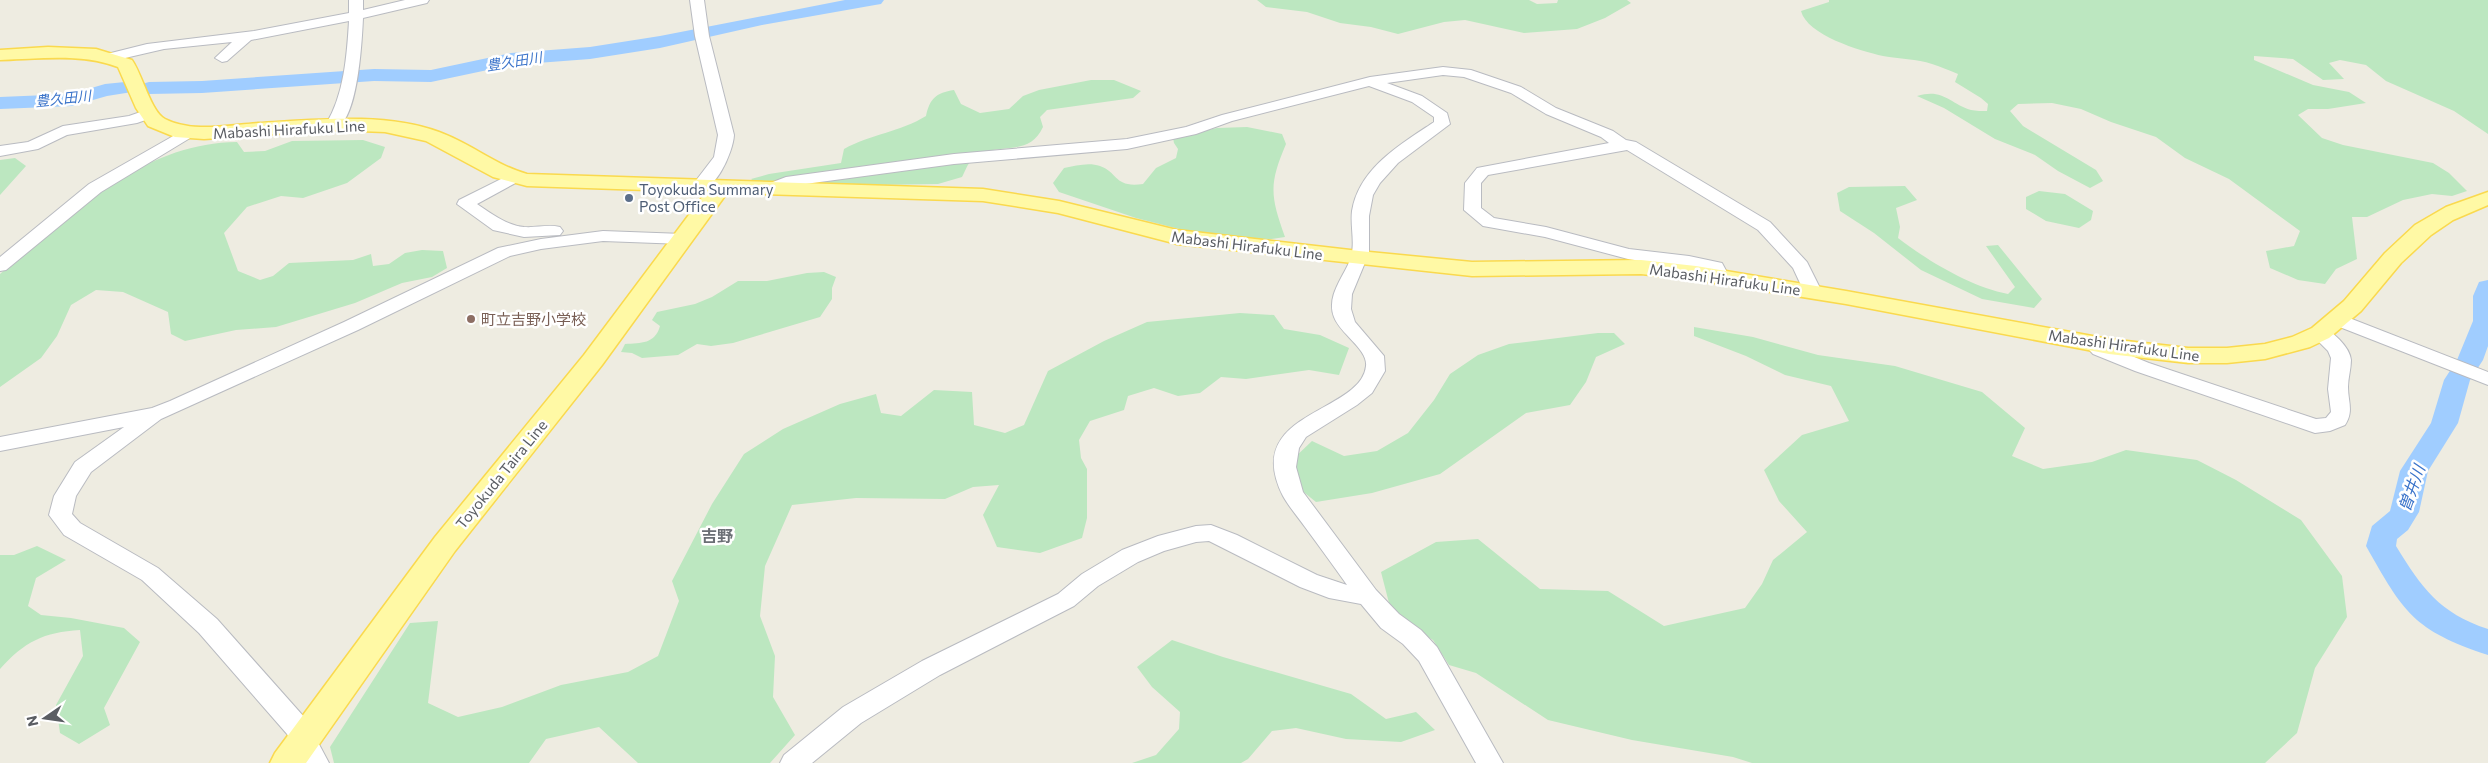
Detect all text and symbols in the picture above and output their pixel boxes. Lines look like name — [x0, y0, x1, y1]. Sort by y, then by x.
water label: 豊久田川 — [485, 48, 545, 74]
water label: 豊久田川 — [34, 86, 94, 109]
street label: Mabashi Hirafuku Line — [212, 116, 366, 142]
place label: Toyokuda Summary Post Office — [639, 180, 774, 215]
marker: Toyokuda Summary Post Office — [623, 192, 635, 204]
street label: Mabashi Hirafuku Line — [1170, 227, 1324, 263]
street label: Mabashi Hirafuku Line — [1648, 259, 1802, 299]
place label: 町立吉野小学校 — [481, 310, 586, 328]
marker: 町立吉野小学校 — [465, 313, 477, 325]
street label: Mabashi Hirafuku Line — [2047, 325, 2201, 365]
street label: Toyokuda Taira Line — [452, 416, 551, 532]
water label: 曽井川 — [2394, 460, 2429, 514]
district label: 吉野 — [701, 526, 733, 545]
north arrow — [20, 693, 70, 743]
text: N — [22, 714, 41, 728]

